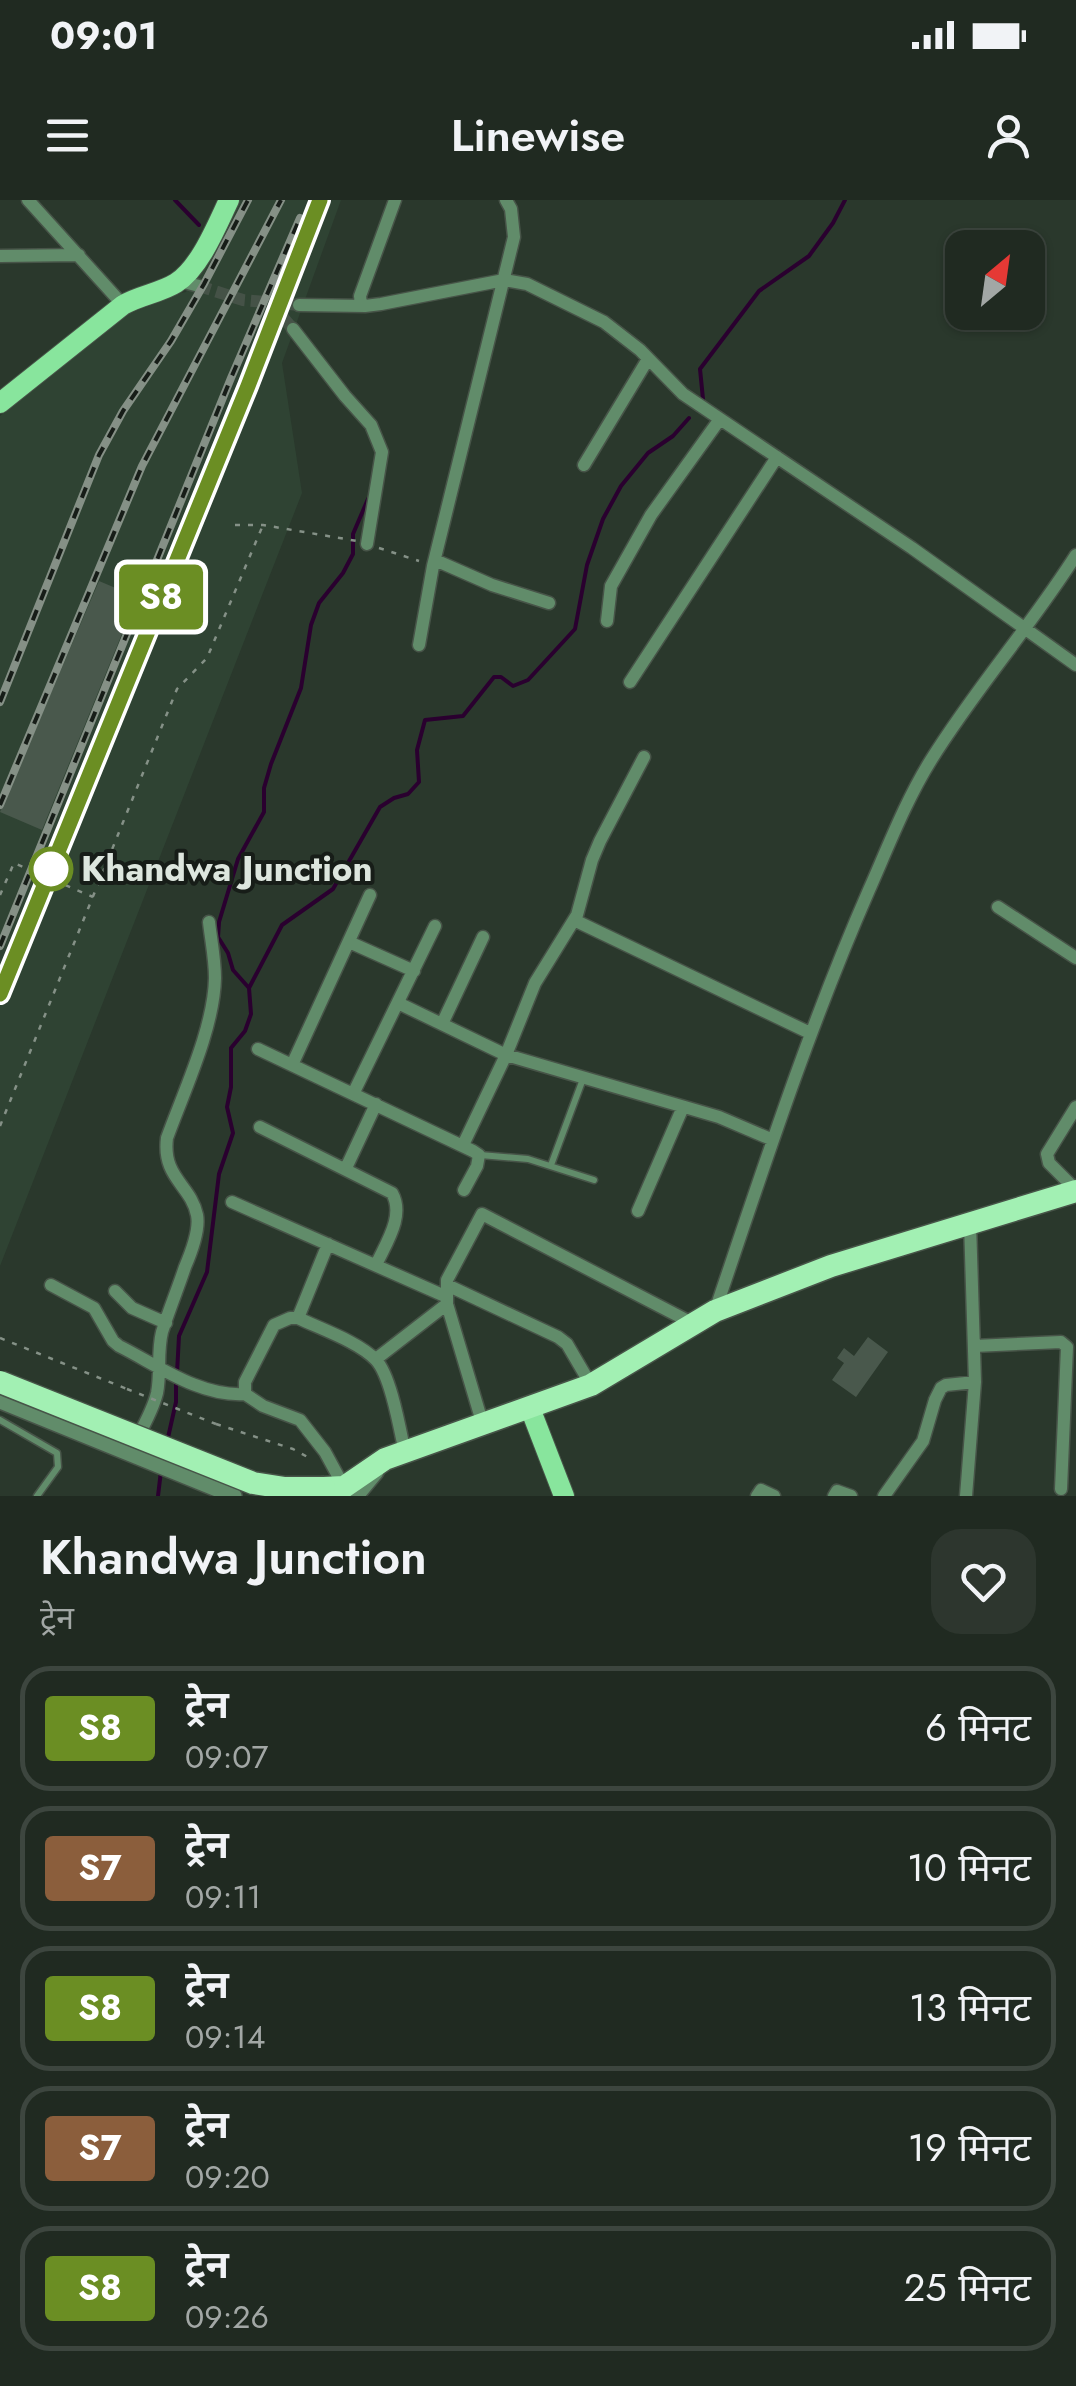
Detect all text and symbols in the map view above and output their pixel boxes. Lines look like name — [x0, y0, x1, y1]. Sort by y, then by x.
text: 09:01 — [50, 8, 157, 63]
text: Linewise — [451, 103, 625, 168]
icon: menu — [40, 108, 95, 163]
icon: person — [981, 108, 1036, 163]
north arrow — [945, 230, 1045, 330]
map controls — [945, 230, 1045, 330]
line badge: S8 — [116, 564, 206, 630]
text: S8 — [139, 572, 183, 622]
place label: Khandwa Junction — [81, 844, 373, 894]
marker: Khandwa Junction — [30, 848, 72, 890]
text: Khandwa Junction — [40, 1523, 427, 1592]
button: heart — [931, 1529, 1036, 1634]
text: ट्रेन — [40, 1595, 74, 1641]
text: ट्रेन — [185, 1677, 229, 1732]
text: 6 मिनट — [925, 1700, 1031, 1755]
text: S8 — [78, 1703, 122, 1753]
text: 09:07 — [185, 1734, 268, 1780]
text: ट्रेन — [185, 1817, 229, 1872]
text: 10 मिनट — [907, 1840, 1031, 1895]
text: S7 — [79, 1843, 121, 1893]
text: 09:11 — [185, 1874, 261, 1920]
text: ट्रेन — [185, 1957, 229, 2012]
text: 13 मिनट — [909, 1980, 1031, 2035]
text: S8 — [78, 1983, 122, 2033]
text: 09:14 — [185, 2014, 265, 2060]
text: ट्रेन — [185, 2097, 229, 2152]
text: 19 मिनट — [908, 2120, 1031, 2175]
text: S7 — [79, 2123, 121, 2173]
text: 09:20 — [185, 2154, 270, 2200]
text: ट्रेन — [185, 2237, 229, 2292]
text: 25 मिनट — [904, 2260, 1031, 2315]
text: S8 — [78, 2263, 122, 2313]
text: 09:26 — [185, 2294, 269, 2340]

